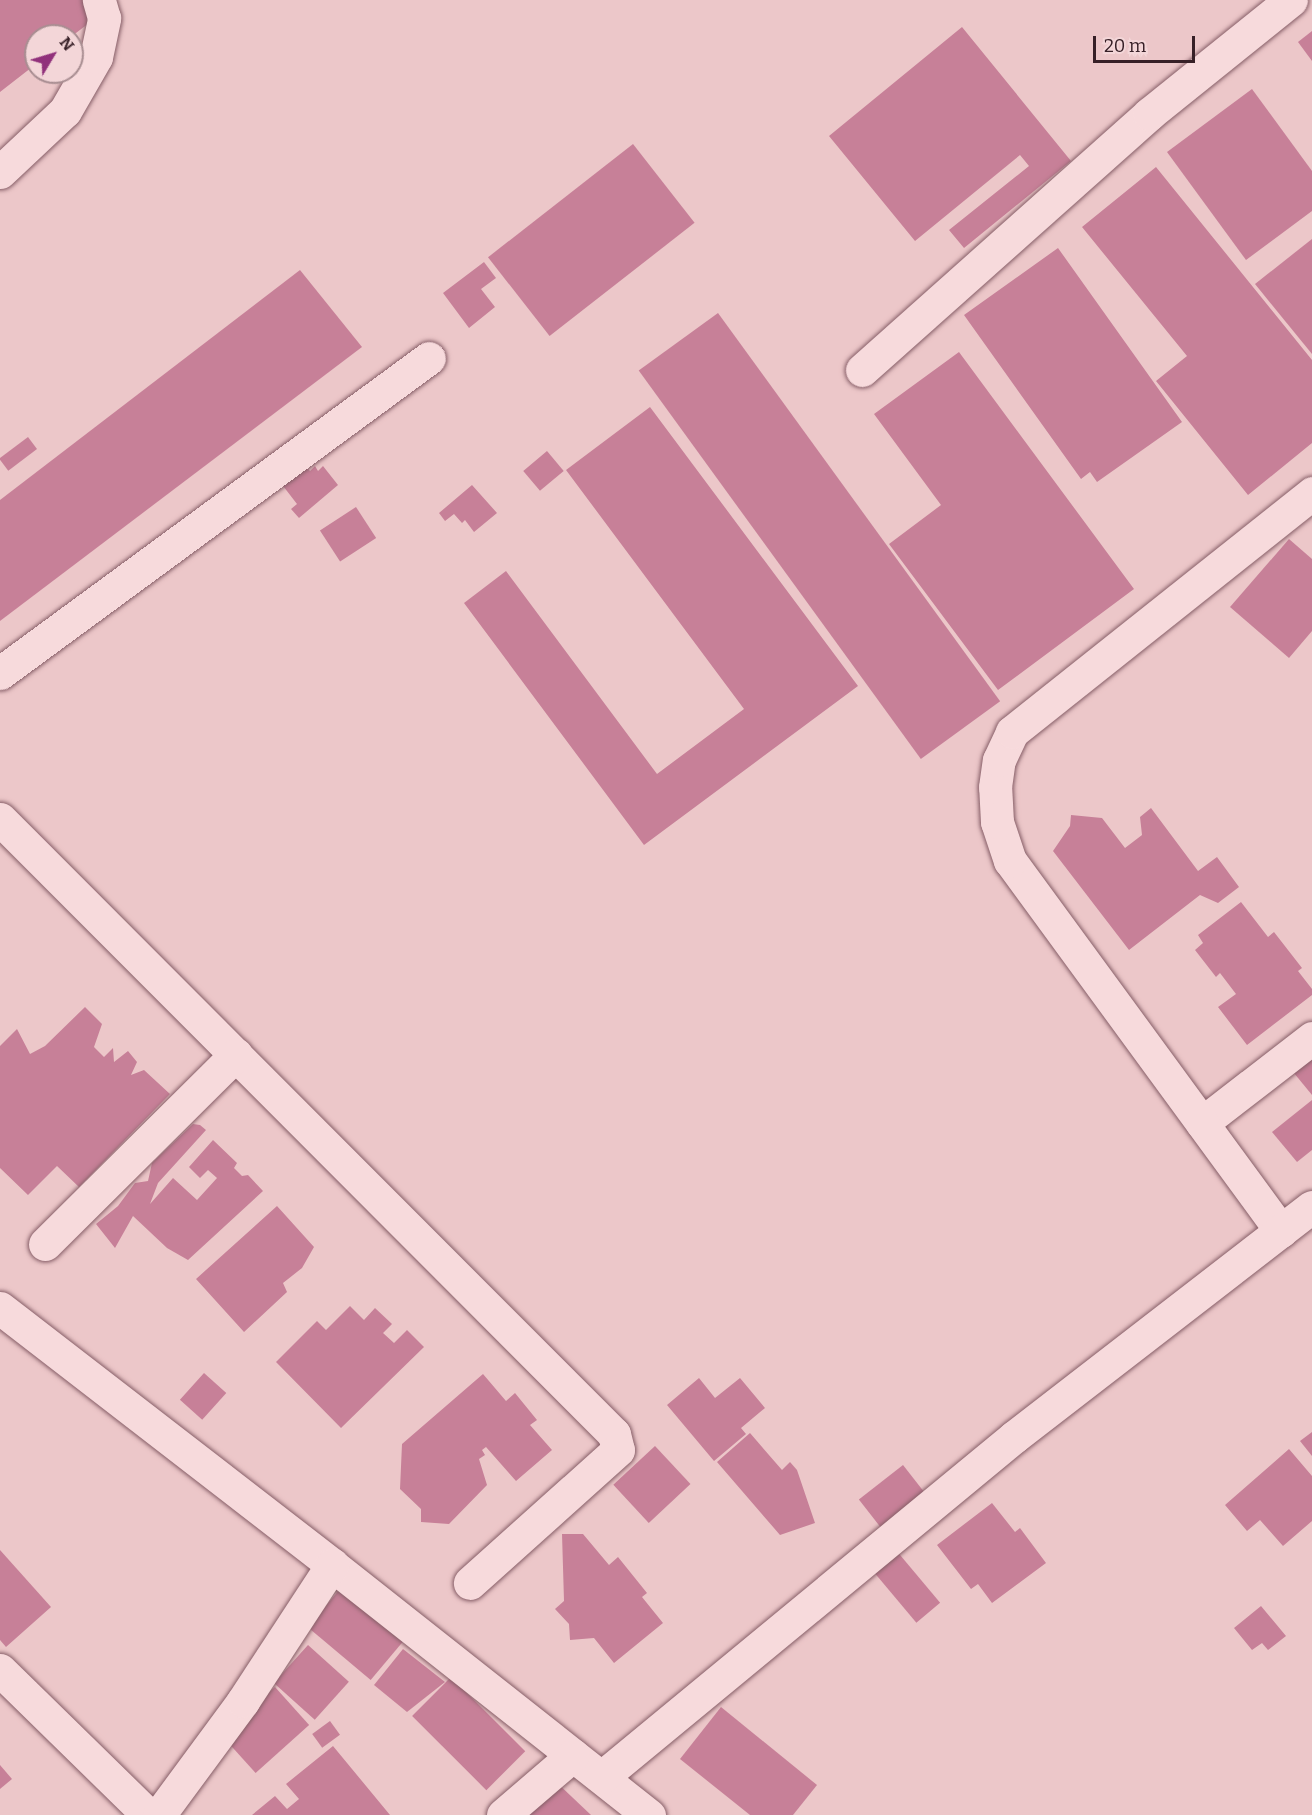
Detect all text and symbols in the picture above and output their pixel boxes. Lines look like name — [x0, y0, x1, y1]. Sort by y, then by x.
north arrow — [24, 24, 84, 84]
scale bar — [1096, 24, 1198, 62]
text: N — [56, 33, 78, 55]
text: 20 m — [1104, 35, 1146, 57]

